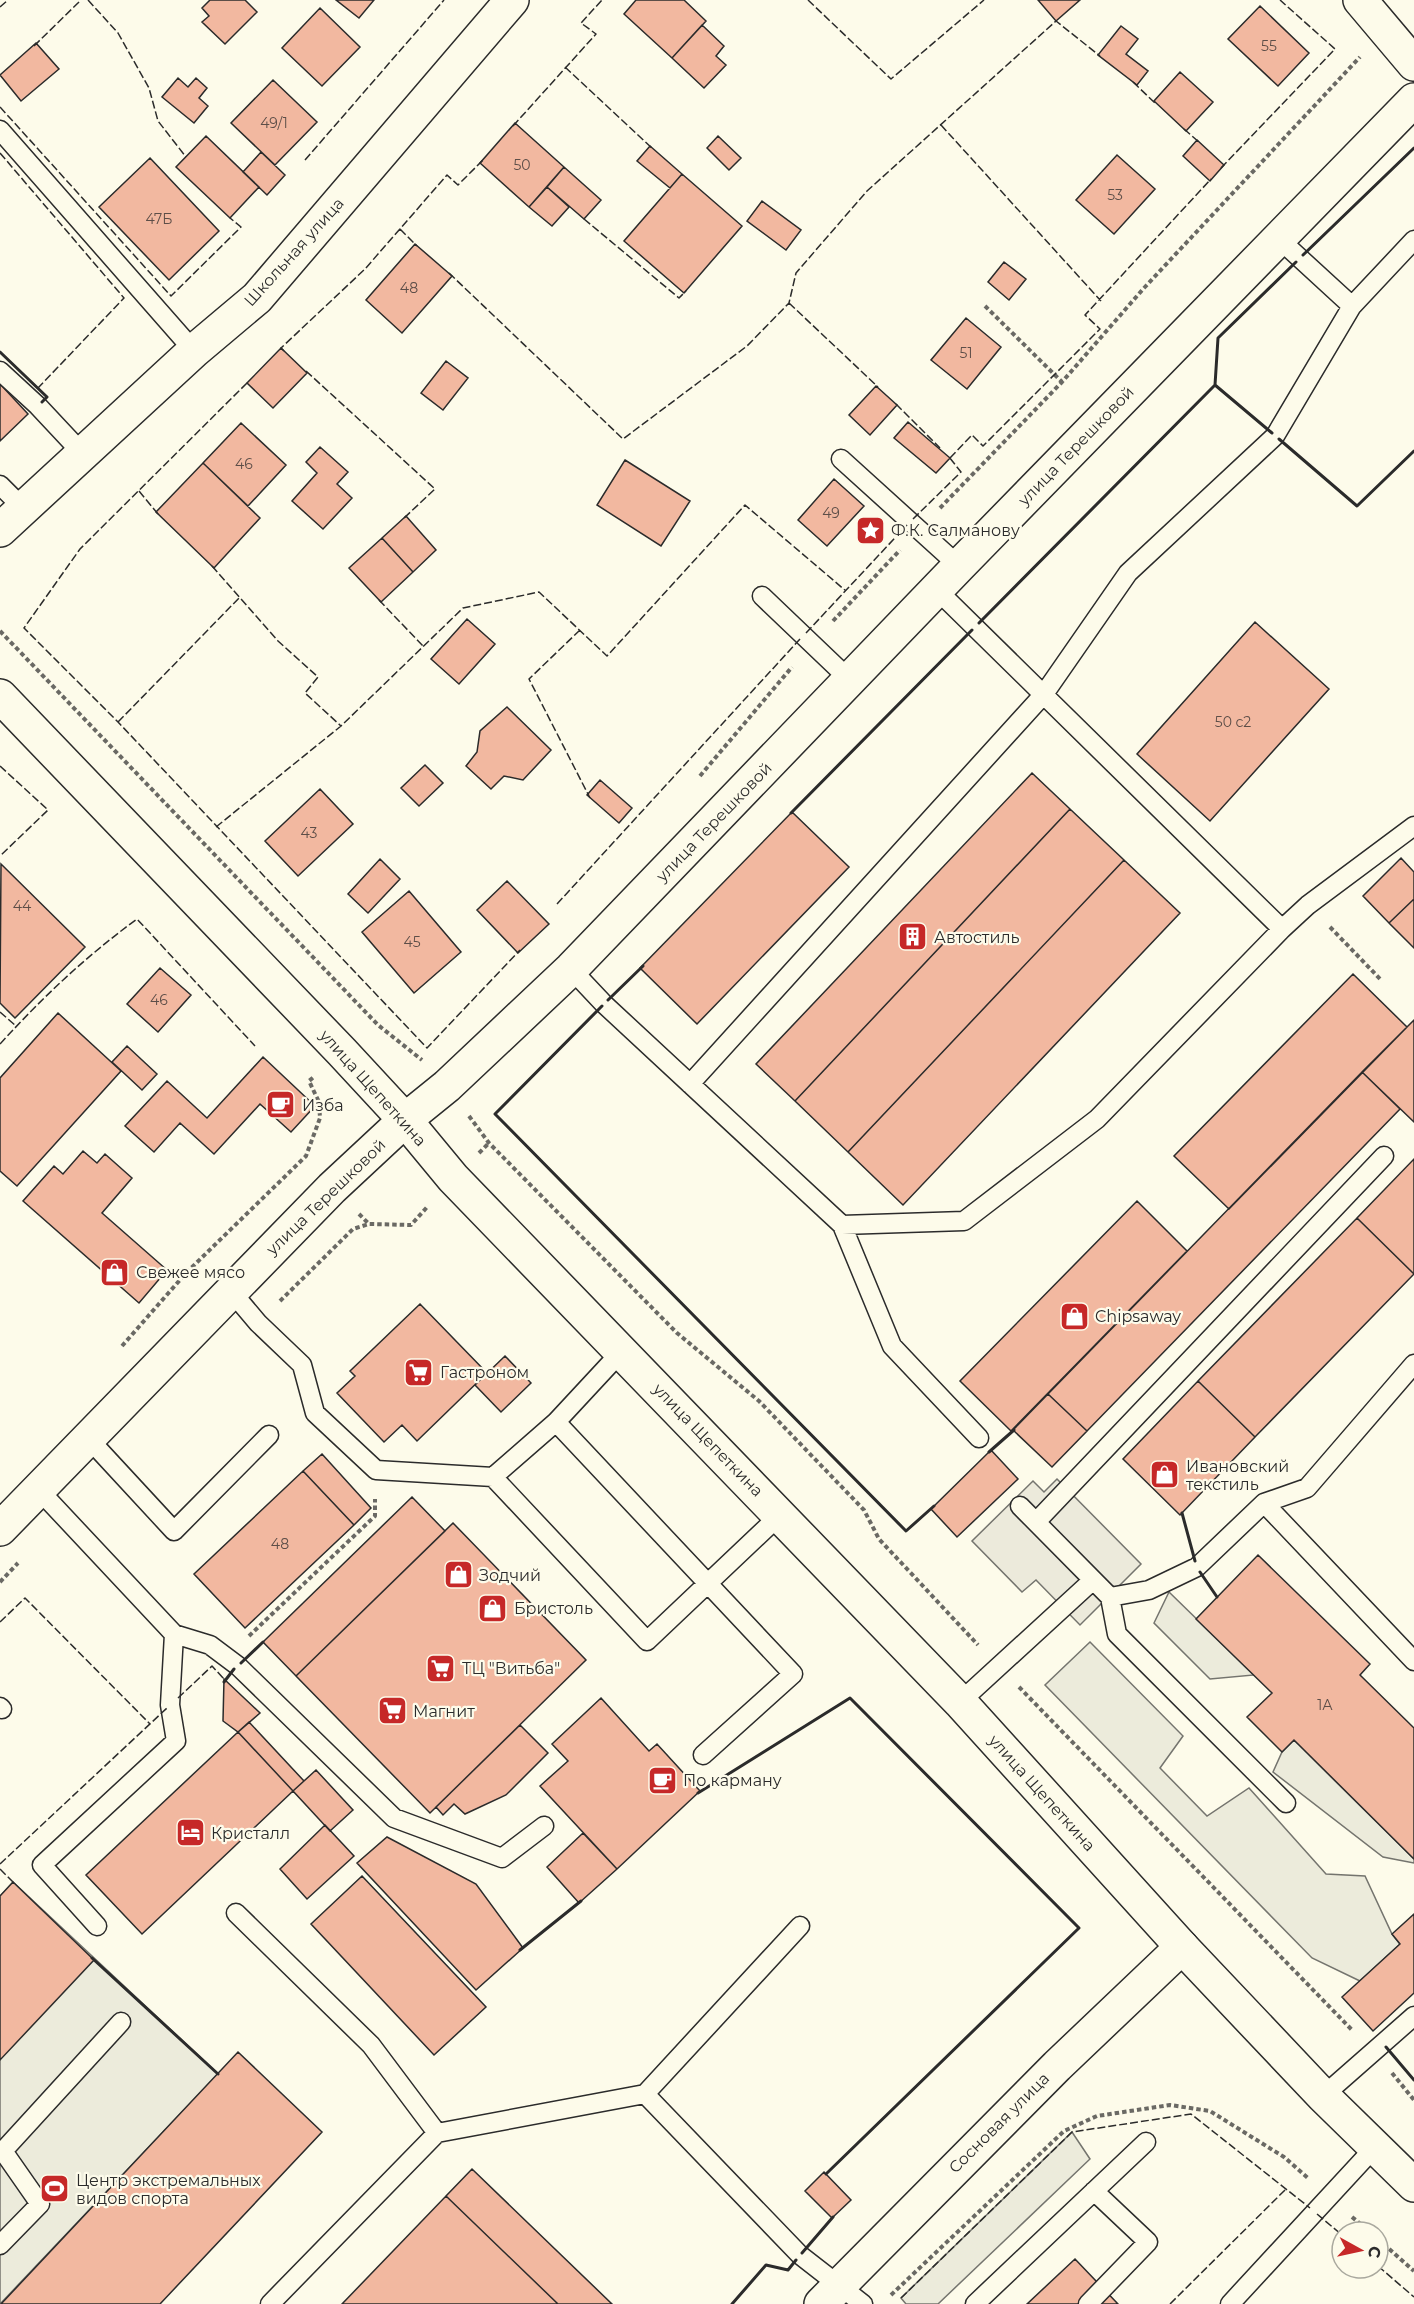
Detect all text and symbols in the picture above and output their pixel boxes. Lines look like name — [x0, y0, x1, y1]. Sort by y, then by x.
house number: 55 — [1261, 37, 1277, 55]
house number: 49/1 — [260, 114, 288, 132]
house number: 50 — [513, 156, 531, 174]
house number: 53 — [1107, 186, 1123, 204]
street label: Школьная улица — [240, 194, 348, 310]
house number: 47Б — [146, 210, 172, 228]
house number: 48 — [400, 279, 418, 297]
house number: 51 — [960, 344, 972, 362]
street label: улица Терешковой — [1013, 382, 1138, 510]
house number: 46 — [235, 455, 253, 473]
house number: 49 — [822, 504, 840, 522]
place icon: Ф.К. Салманову — [854, 514, 886, 546]
place label: Ф.К. Салманову — [891, 521, 1020, 540]
house number: 50 с2 — [1215, 713, 1251, 731]
street label: улица Терешковой — [651, 758, 776, 886]
house number: 43 — [301, 824, 318, 842]
house number: 44 — [13, 897, 32, 915]
building icon: Автостиль — [897, 921, 929, 953]
place label: Автостиль — [934, 928, 1020, 947]
house number: 45 — [403, 933, 421, 951]
house number: 46 — [150, 991, 168, 1009]
street label: улица Щепеткина — [315, 1025, 430, 1150]
cafe icon: Изба — [265, 1089, 297, 1121]
place label: Изба — [302, 1096, 344, 1115]
street label: улица Терешковой — [262, 1135, 390, 1260]
shop icon: Свежее мясо — [99, 1256, 131, 1288]
place label: Свежее мясо — [136, 1263, 245, 1282]
shop icon: Chipsaway — [1058, 1300, 1090, 1332]
place label: Chipsaway — [1095, 1307, 1181, 1326]
supermarket icon: Гастроном — [403, 1356, 435, 1388]
place label: Гастроном — [440, 1363, 529, 1382]
street label: улица Щепеткина — [648, 1379, 767, 1501]
place label: Ивановский текстиль — [1186, 1457, 1289, 1494]
shop icon: Ивановский текстиль — [1149, 1459, 1181, 1491]
house number: 48 — [271, 1535, 289, 1553]
shop icon: Зодчий — [442, 1559, 474, 1591]
place label: Зодчий — [479, 1566, 541, 1585]
shop icon: Бристоль — [477, 1592, 509, 1624]
place label: Бристоль — [514, 1599, 593, 1618]
supermarket icon: ТЦ "Витьба" — [425, 1652, 457, 1684]
place label: ТЦ "Витьба" — [462, 1659, 560, 1678]
supermarket icon: Магнит — [376, 1695, 408, 1727]
house number: 1А — [1317, 1696, 1333, 1714]
place label: Магнит — [413, 1702, 475, 1721]
street label: улица Щепеткина — [984, 1730, 1099, 1855]
cafe icon: По карману — [646, 1764, 678, 1796]
place label: По карману — [683, 1771, 782, 1790]
hotel icon: Кристалл — [174, 1817, 206, 1849]
place label: Кристалл — [211, 1824, 290, 1843]
street label: Сосновая улица — [945, 2069, 1053, 2177]
place label: Центр экстремальных видов спорта — [76, 2171, 261, 2208]
sports icon: Центр экстремальных видов спорта — [39, 2173, 71, 2205]
north arrow — [1330, 2220, 1390, 2280]
text: С — [1364, 2245, 1385, 2259]

